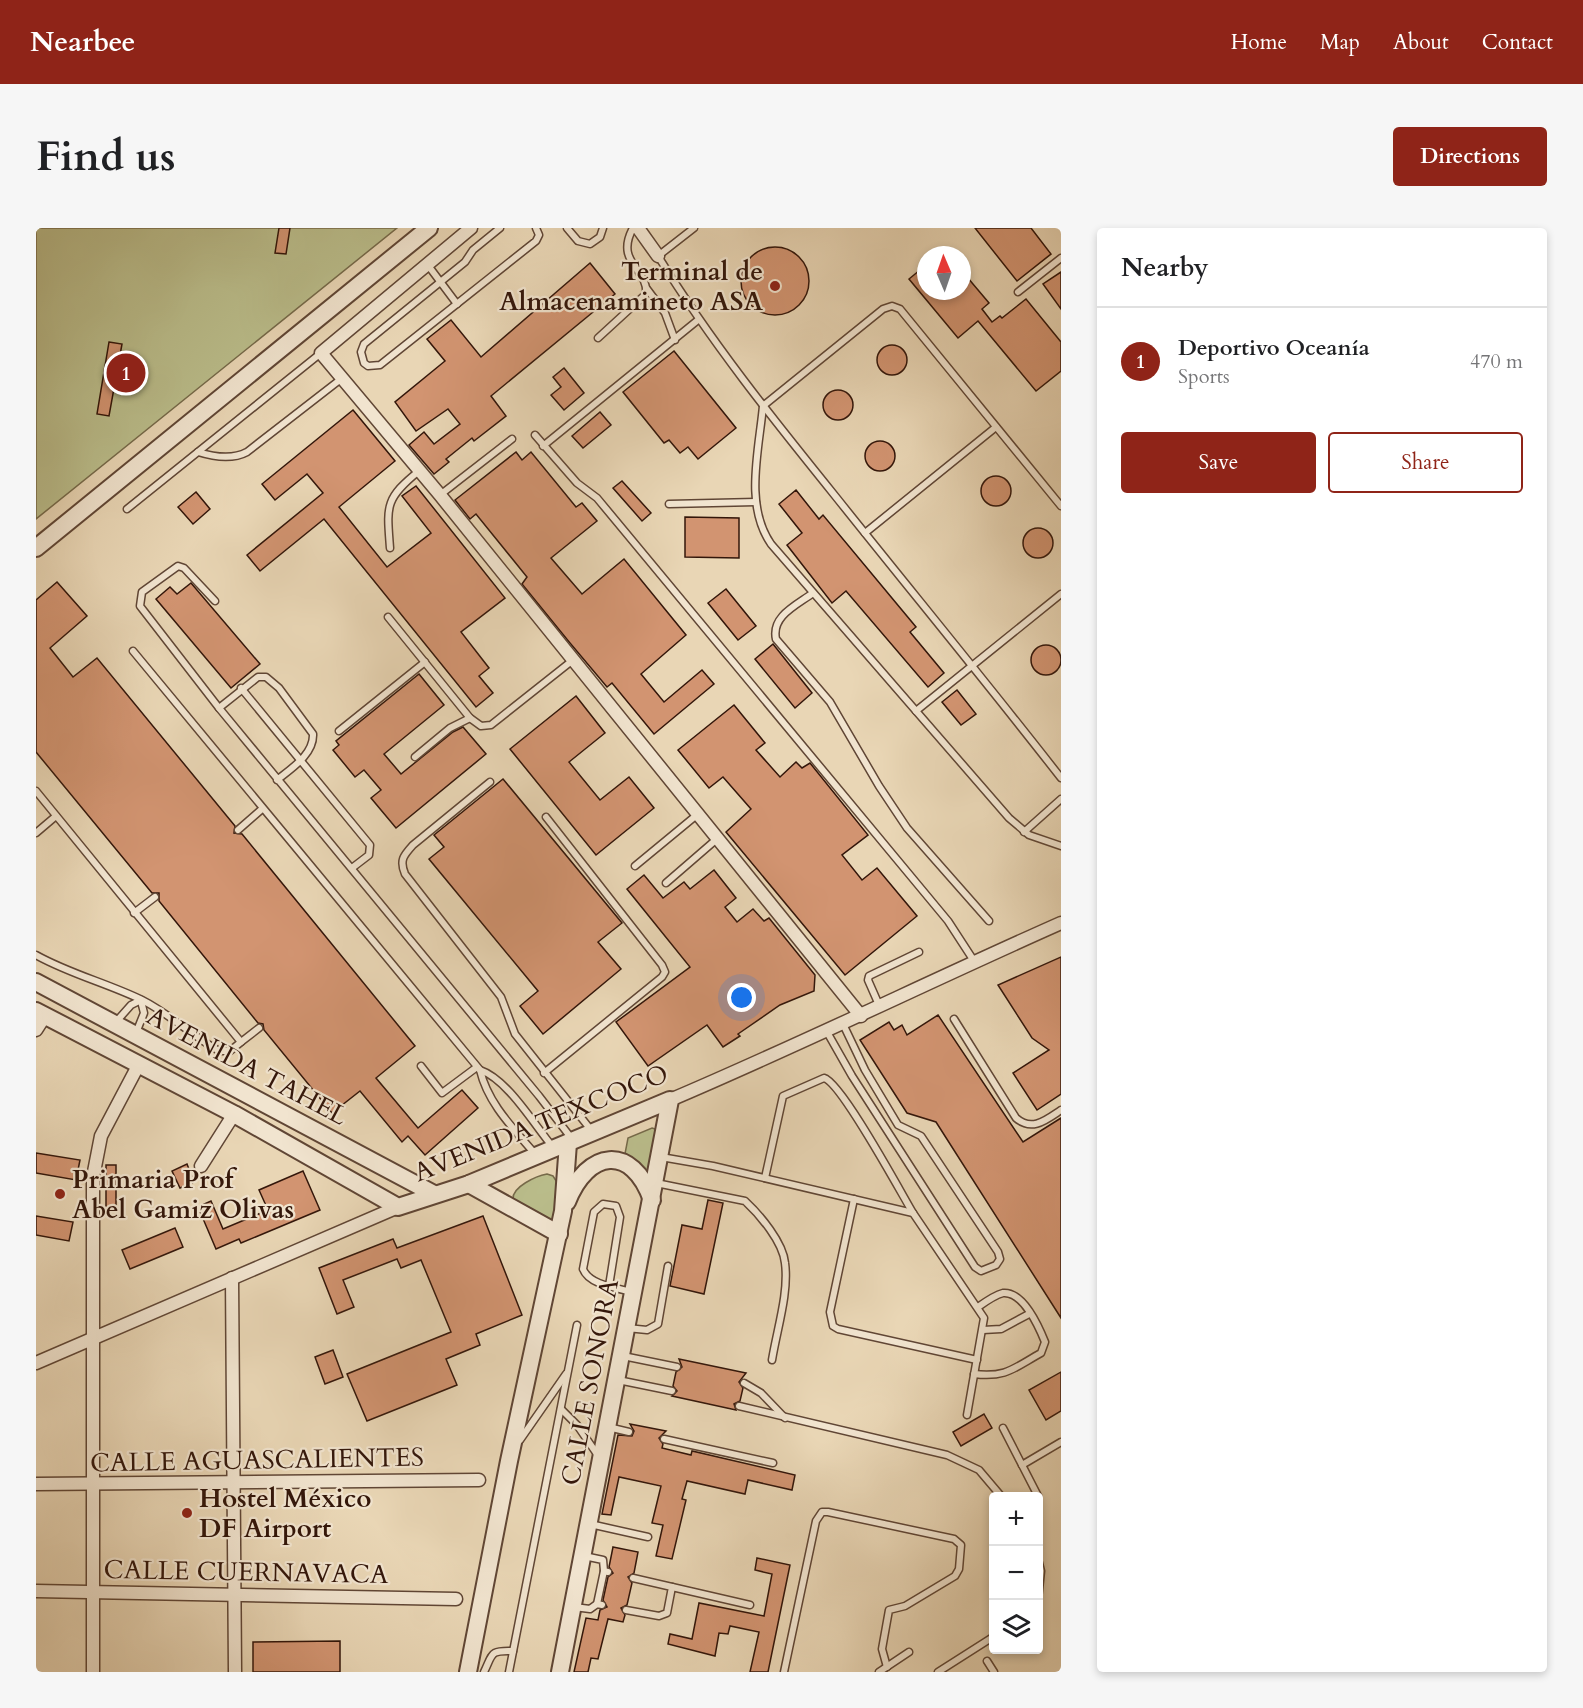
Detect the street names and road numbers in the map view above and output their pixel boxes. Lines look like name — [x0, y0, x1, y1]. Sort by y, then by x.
street label: AVENIDA TAHEL — [141, 998, 354, 1134]
street label: AVENIDA TEXCOCO — [409, 1056, 673, 1190]
street label: CALLE SONORA — [553, 1275, 627, 1488]
street label: CALLE AGUASCALIENTES — [90, 1440, 424, 1480]
street label: CALLE CUERNAVACA — [103, 1552, 389, 1592]

